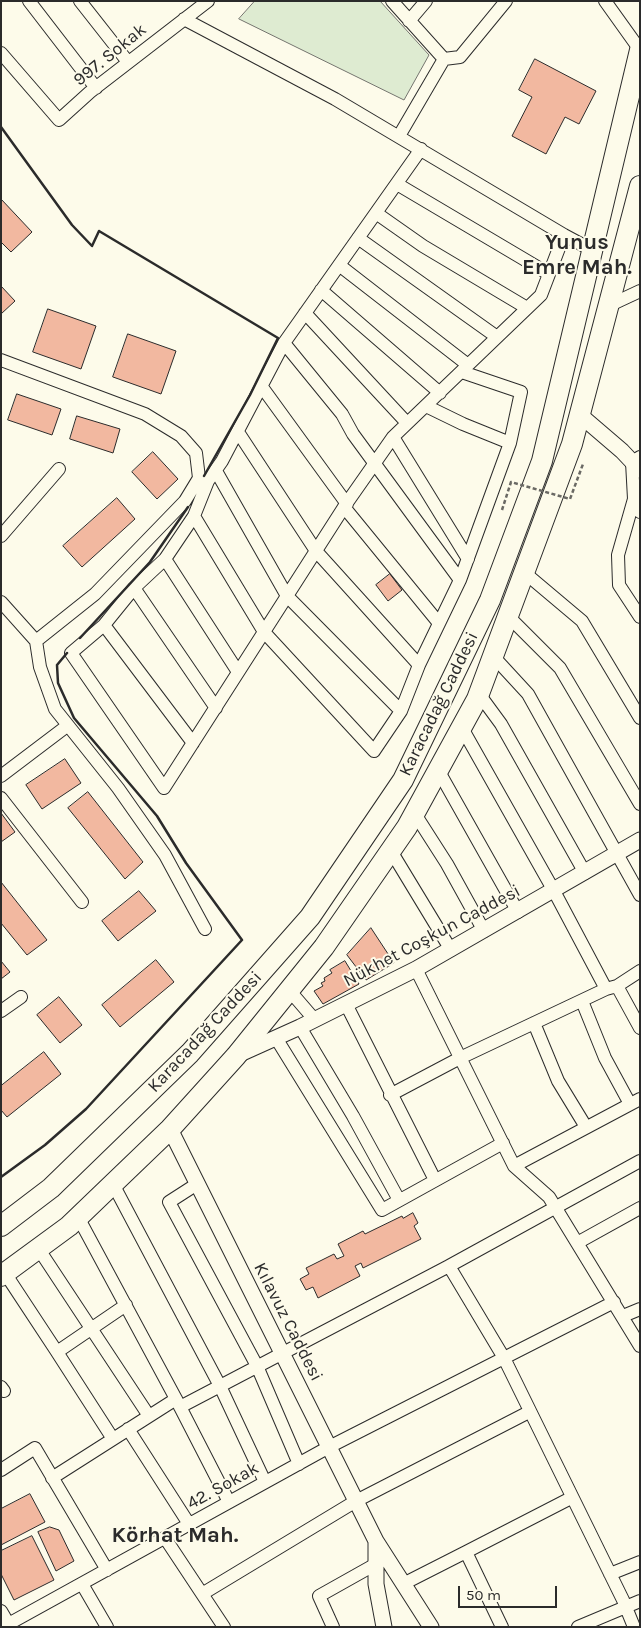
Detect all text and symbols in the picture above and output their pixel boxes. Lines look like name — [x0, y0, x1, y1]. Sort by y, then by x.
street label: 997. Sokak — [69, 19, 151, 91]
district label: Yunus Emre Mah. — [522, 230, 632, 282]
street label: Karacadağ Caddesi — [395, 628, 483, 780]
street label: Nükhet Coşkun Caddesi — [340, 880, 524, 992]
street label: Karacadağ Caddesi — [143, 967, 267, 1097]
street label: Kılavuz Caddesi — [249, 1259, 327, 1385]
street label: 42. Sokak — [183, 1457, 263, 1515]
district label: Körhat Mah. — [112, 1523, 238, 1549]
scale bar — [461, 1576, 560, 1608]
text: 50 m — [466, 1586, 501, 1604]

